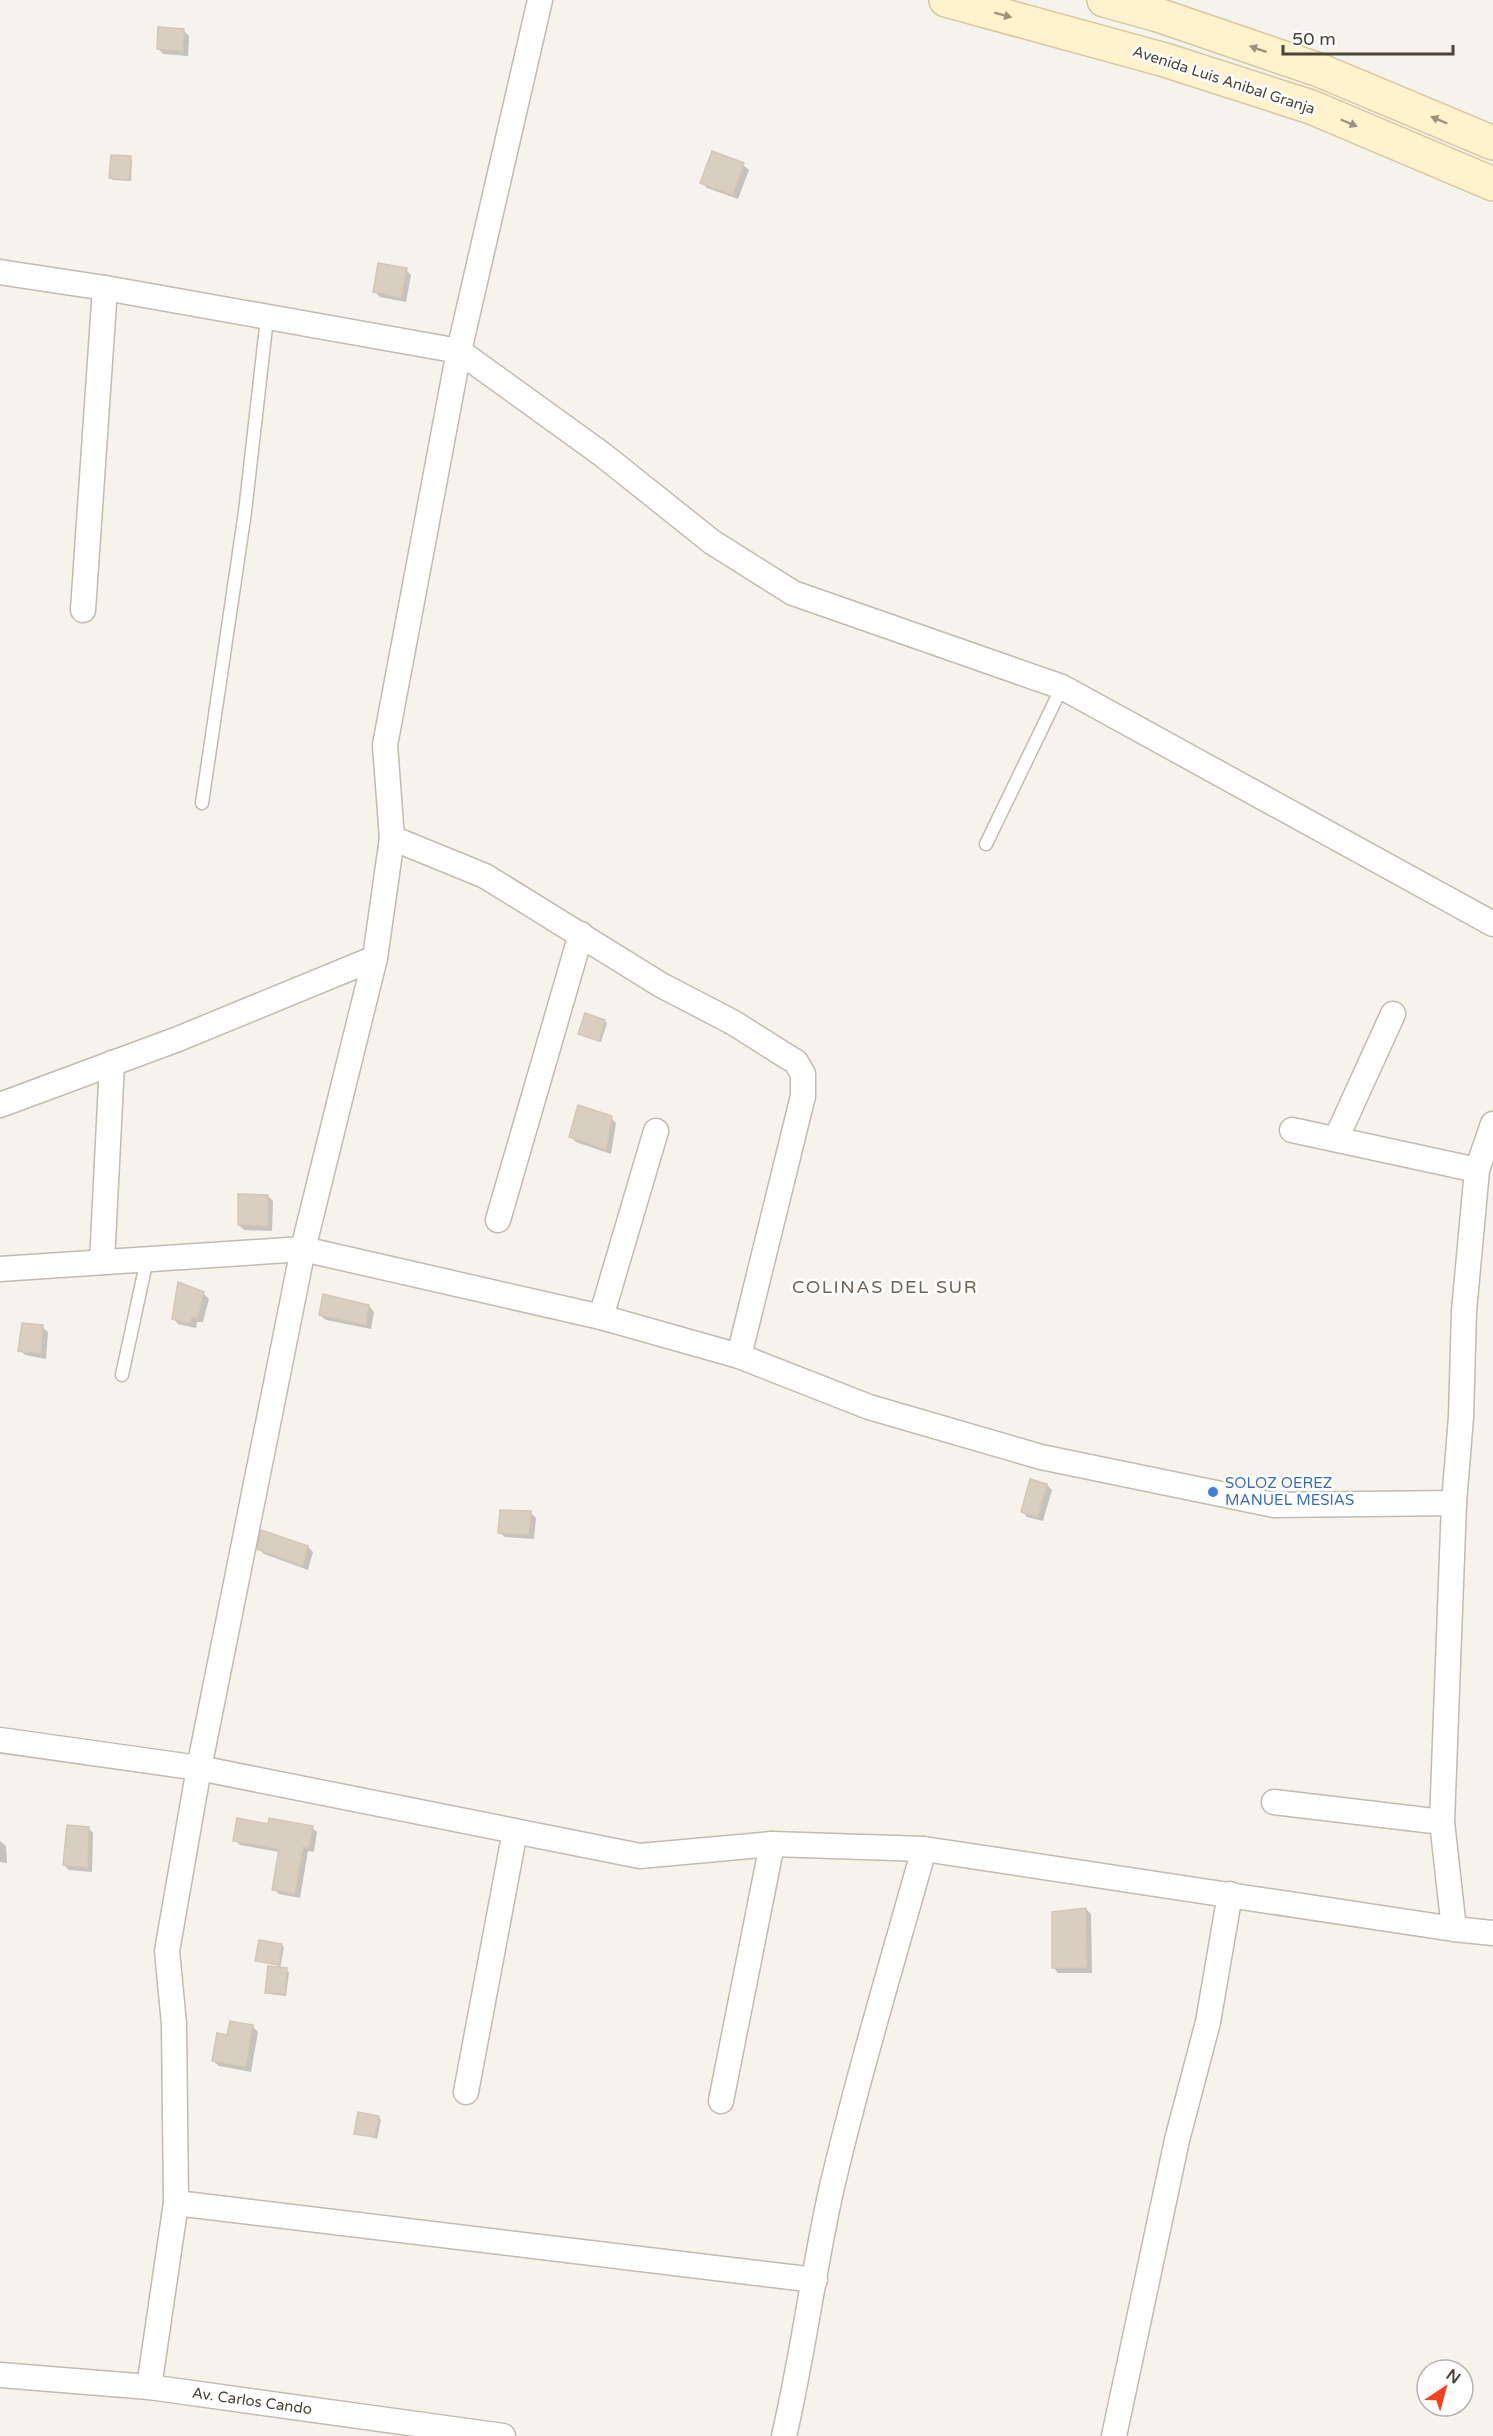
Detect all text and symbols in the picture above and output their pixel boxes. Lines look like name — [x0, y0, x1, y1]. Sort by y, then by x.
one-way arrow — [993, 11, 1012, 21]
scale bar — [1283, 18, 1452, 56]
text: 50 m — [1292, 28, 1336, 50]
street label: Avenida Luis Anibal Granja — [1131, 42, 1317, 118]
one-way arrow — [1249, 44, 1267, 53]
one-way arrow — [1430, 115, 1448, 125]
one-way arrow — [1340, 119, 1358, 128]
district label: COLINAS DEL SUR — [792, 1276, 978, 1298]
place label: SOLOZ OEREZ MANUEL MESIAS — [1225, 1474, 1354, 1509]
marker: SOLOZ OEREZ MANUEL MESIAS — [1206, 1485, 1220, 1499]
north arrow — [1415, 2358, 1475, 2418]
text: N — [1442, 2365, 1464, 2389]
street label: Av. Carlos Cando — [191, 2384, 313, 2418]

